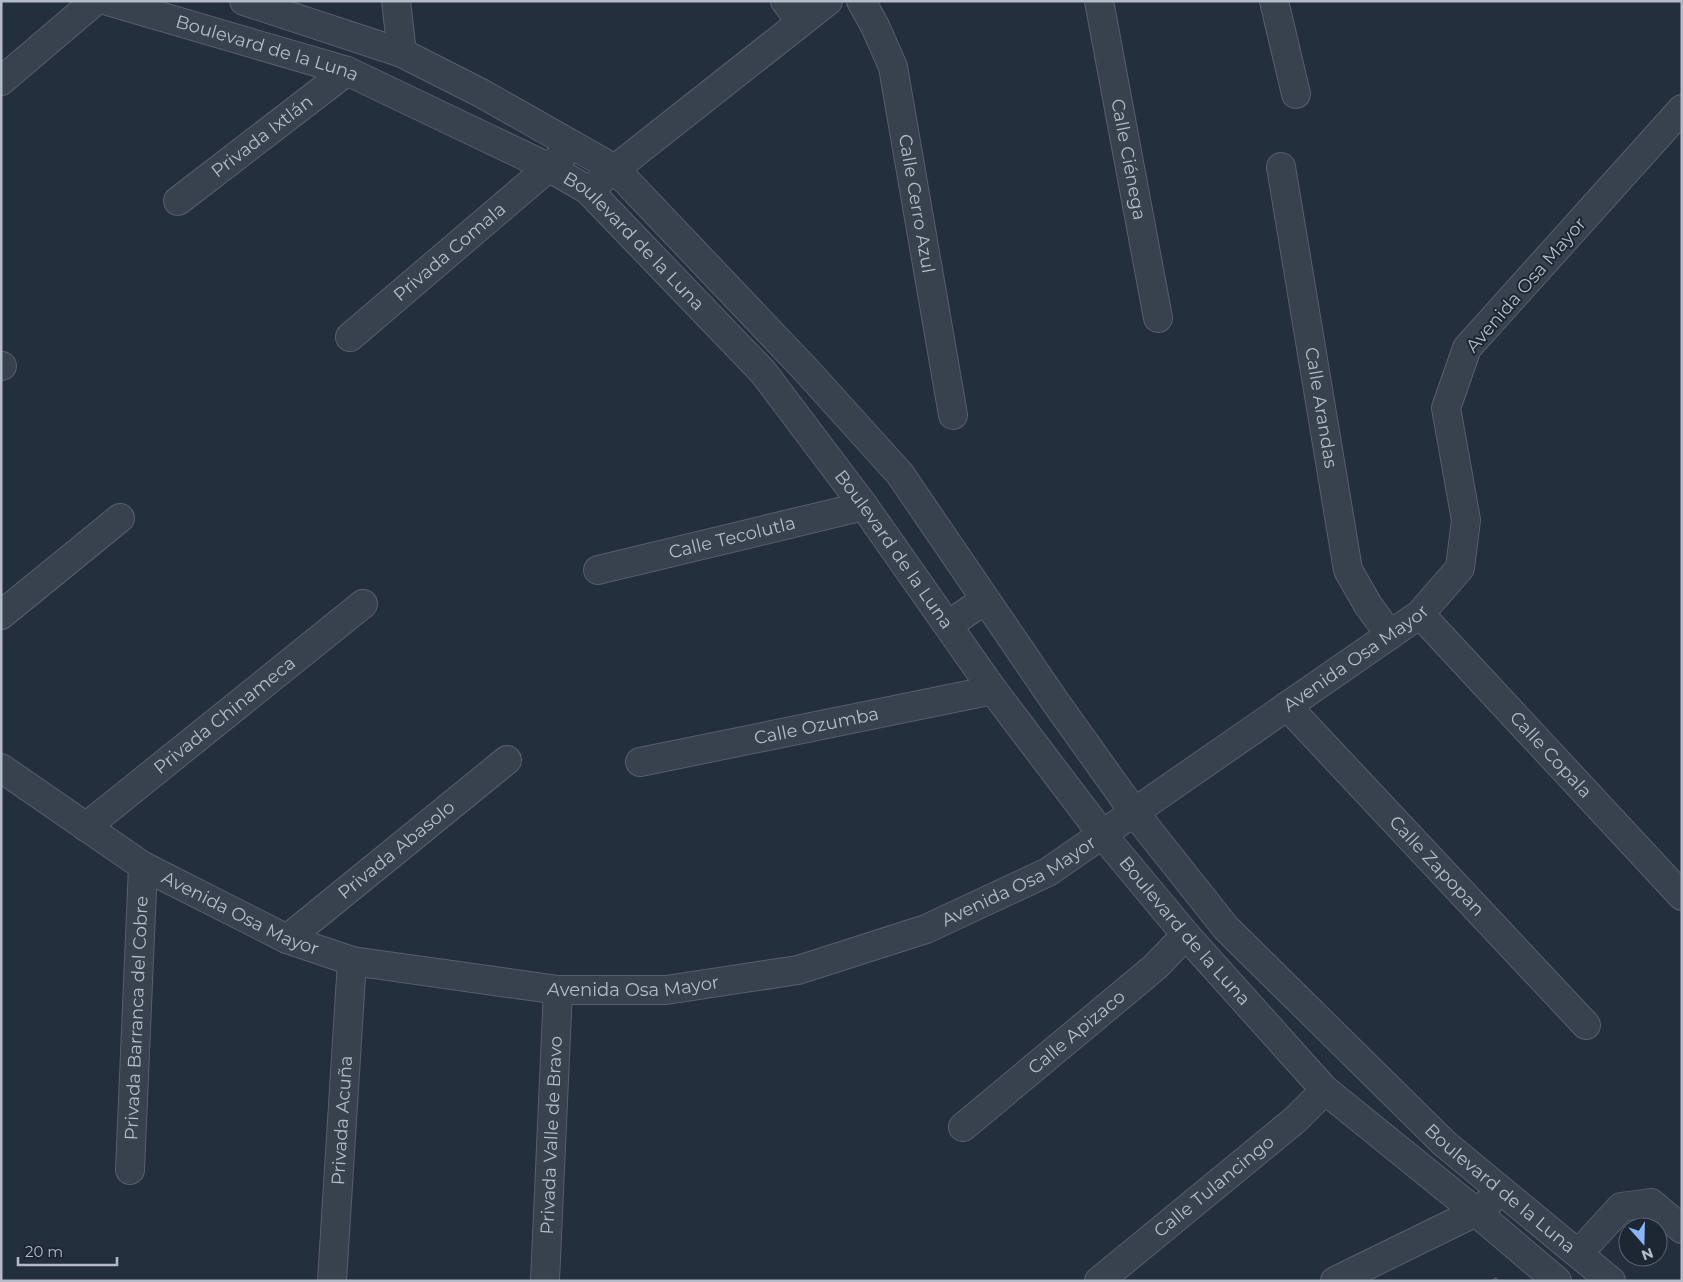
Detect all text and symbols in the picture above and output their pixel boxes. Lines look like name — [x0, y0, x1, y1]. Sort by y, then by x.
street label: Boulevard de la Luna — [173, 10, 362, 86]
street label: Privada Ixtlán — [207, 90, 317, 182]
street label: Calle Ciénega — [1106, 97, 1151, 222]
street label: Calle Cerro Azul — [894, 132, 939, 275]
street label: Boulevard de la Luna — [559, 167, 709, 315]
street label: Privada Comala — [389, 198, 510, 306]
street label: Avenida Osa Mayor — [1461, 213, 1591, 357]
street label: Calle Arandas — [1300, 346, 1342, 470]
street label: Boulevard de la Luna — [830, 466, 958, 633]
street label: Calle Tecolutla — [667, 512, 798, 564]
street label: Avenida Osa Mayor — [1279, 601, 1434, 716]
street label: Privada Chinameca — [149, 652, 300, 779]
street label: Calle Ozumba — [752, 703, 881, 749]
street label: Calle Copala — [1505, 707, 1596, 803]
street label: Privada Abasolo — [334, 796, 459, 904]
street label: Calle Zapopan — [1385, 811, 1489, 920]
street label: Avenida Osa Mayor — [938, 831, 1100, 931]
street label: Boulevard de la Luna — [1114, 852, 1255, 1010]
street label: Avenida Osa Mayor — [158, 866, 322, 960]
street label: Privada Barranca del Cobre — [120, 895, 153, 1141]
street label: Avenida Osa Mayor — [546, 971, 720, 1001]
street label: Calle Apizaco — [1024, 986, 1130, 1079]
street label: Privada Valle de Bravo — [536, 1035, 567, 1235]
street label: Privada Acuña — [327, 1055, 357, 1186]
street label: Boulevard de la Luna — [1420, 1119, 1580, 1258]
street label: Calle Tulancingo — [1150, 1131, 1279, 1242]
north arrow — [1618, 1217, 1668, 1267]
scale bar — [18, 1234, 116, 1266]
text: 20 m — [25, 1242, 63, 1261]
text: N — [1639, 1244, 1656, 1265]

